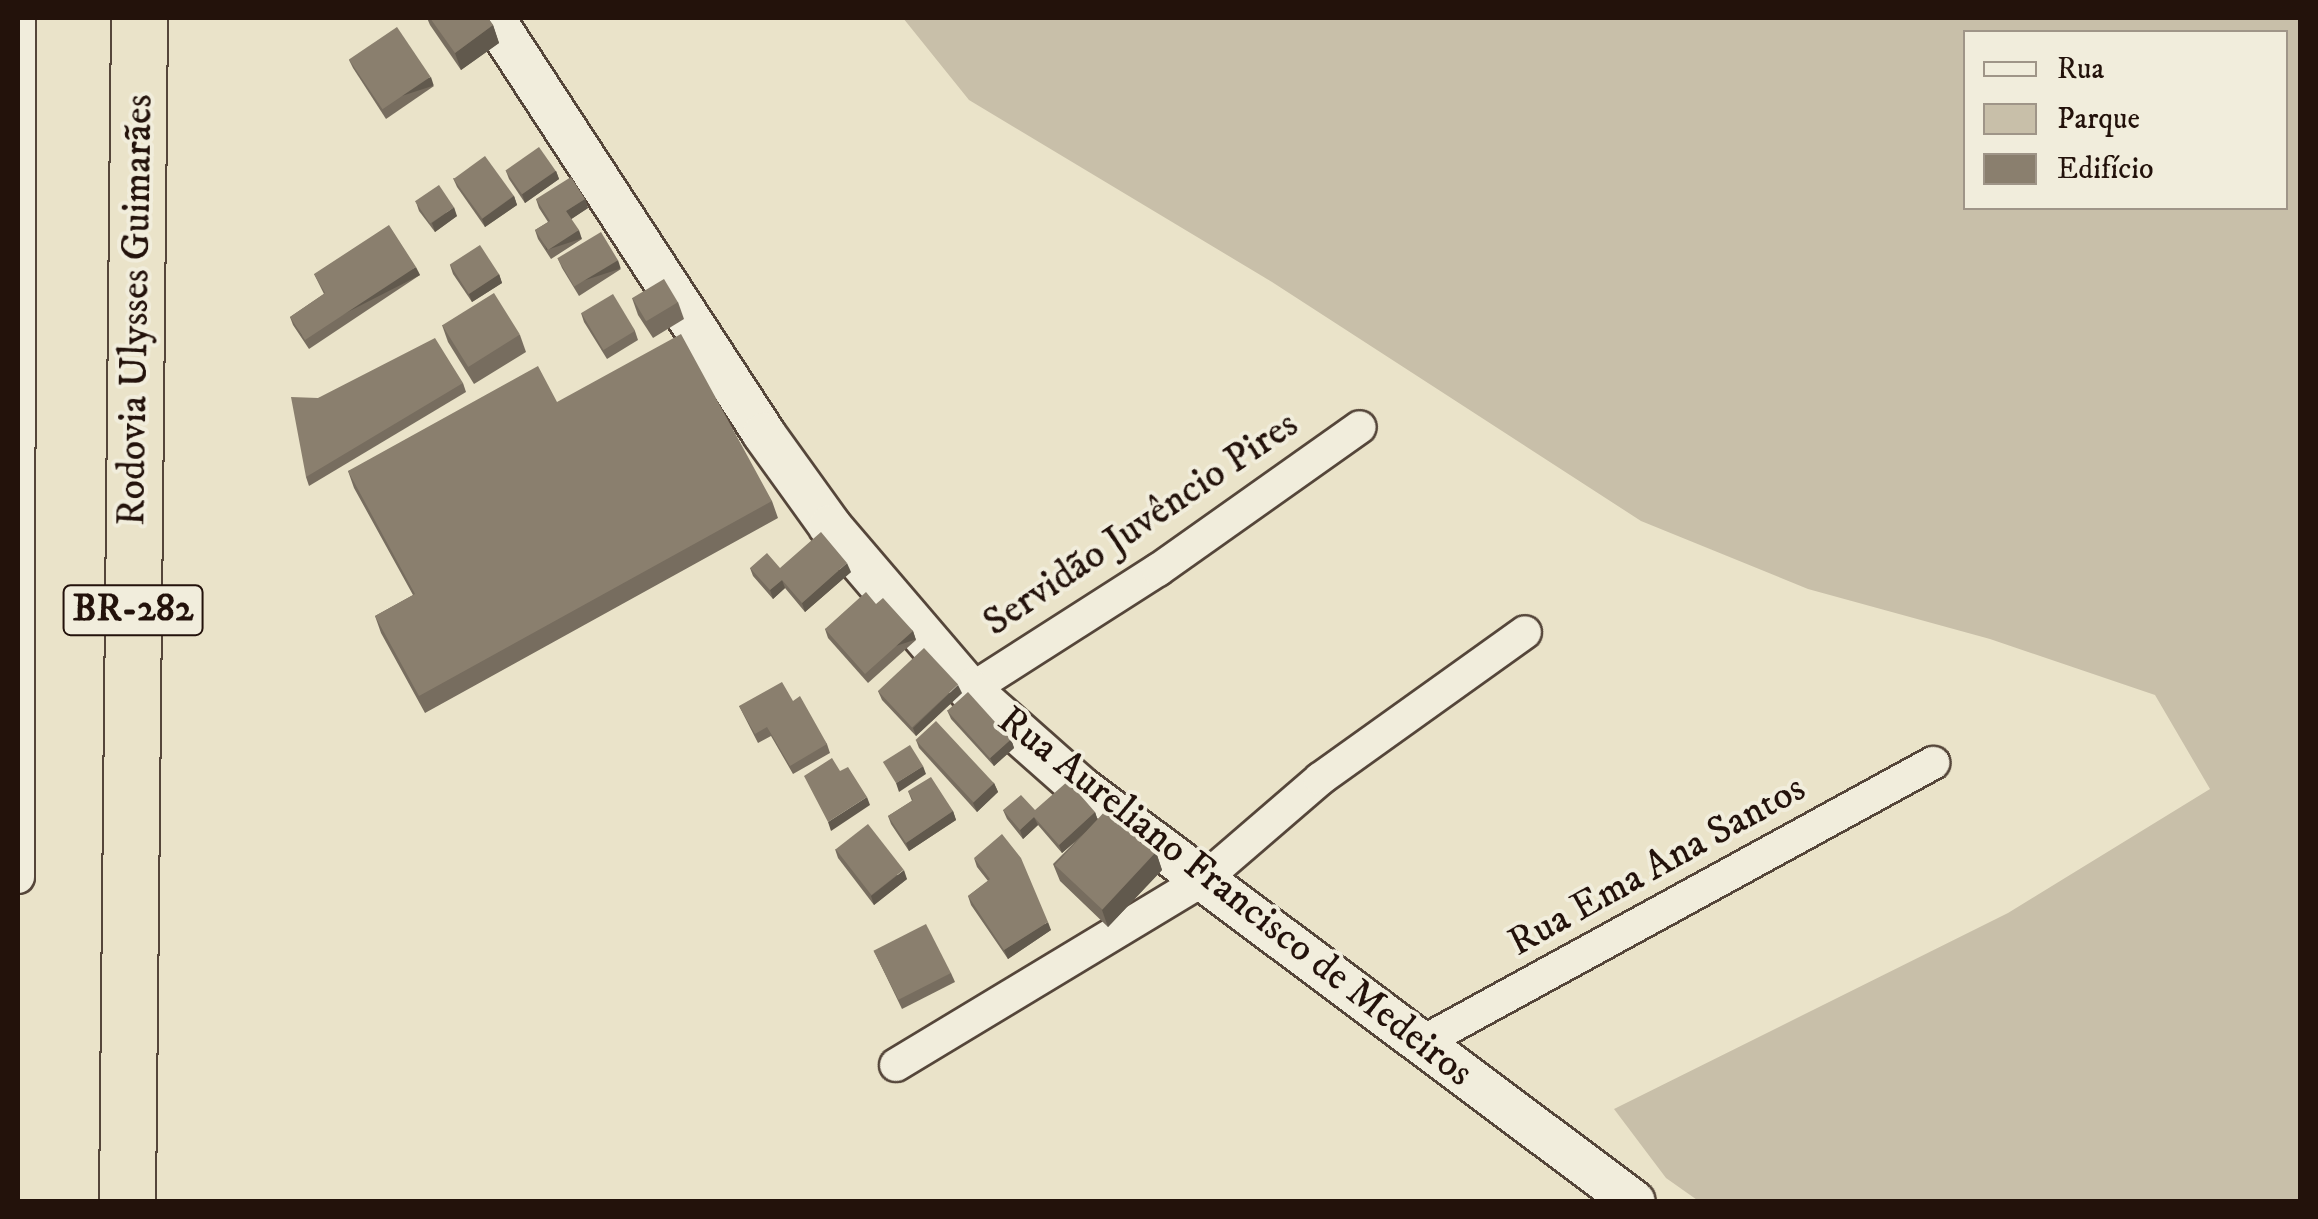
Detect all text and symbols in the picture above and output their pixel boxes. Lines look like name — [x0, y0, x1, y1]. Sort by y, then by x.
legend — [1963, 30, 2288, 210]
text: Rua — [2057, 51, 2104, 88]
street label: Rodovia Ulysses Guimarães — [108, 94, 164, 526]
text: Parque — [2057, 101, 2140, 138]
text: Edifício — [2057, 151, 2153, 188]
street label: Servidão Juvêncio Pires — [975, 401, 1307, 647]
road number: BR-282 — [61, 577, 206, 643]
street label: Rua Aureliano Francisco de Medeiros — [988, 697, 1482, 1097]
street label: Rua Ema Ana Santos — [1500, 765, 1814, 967]

